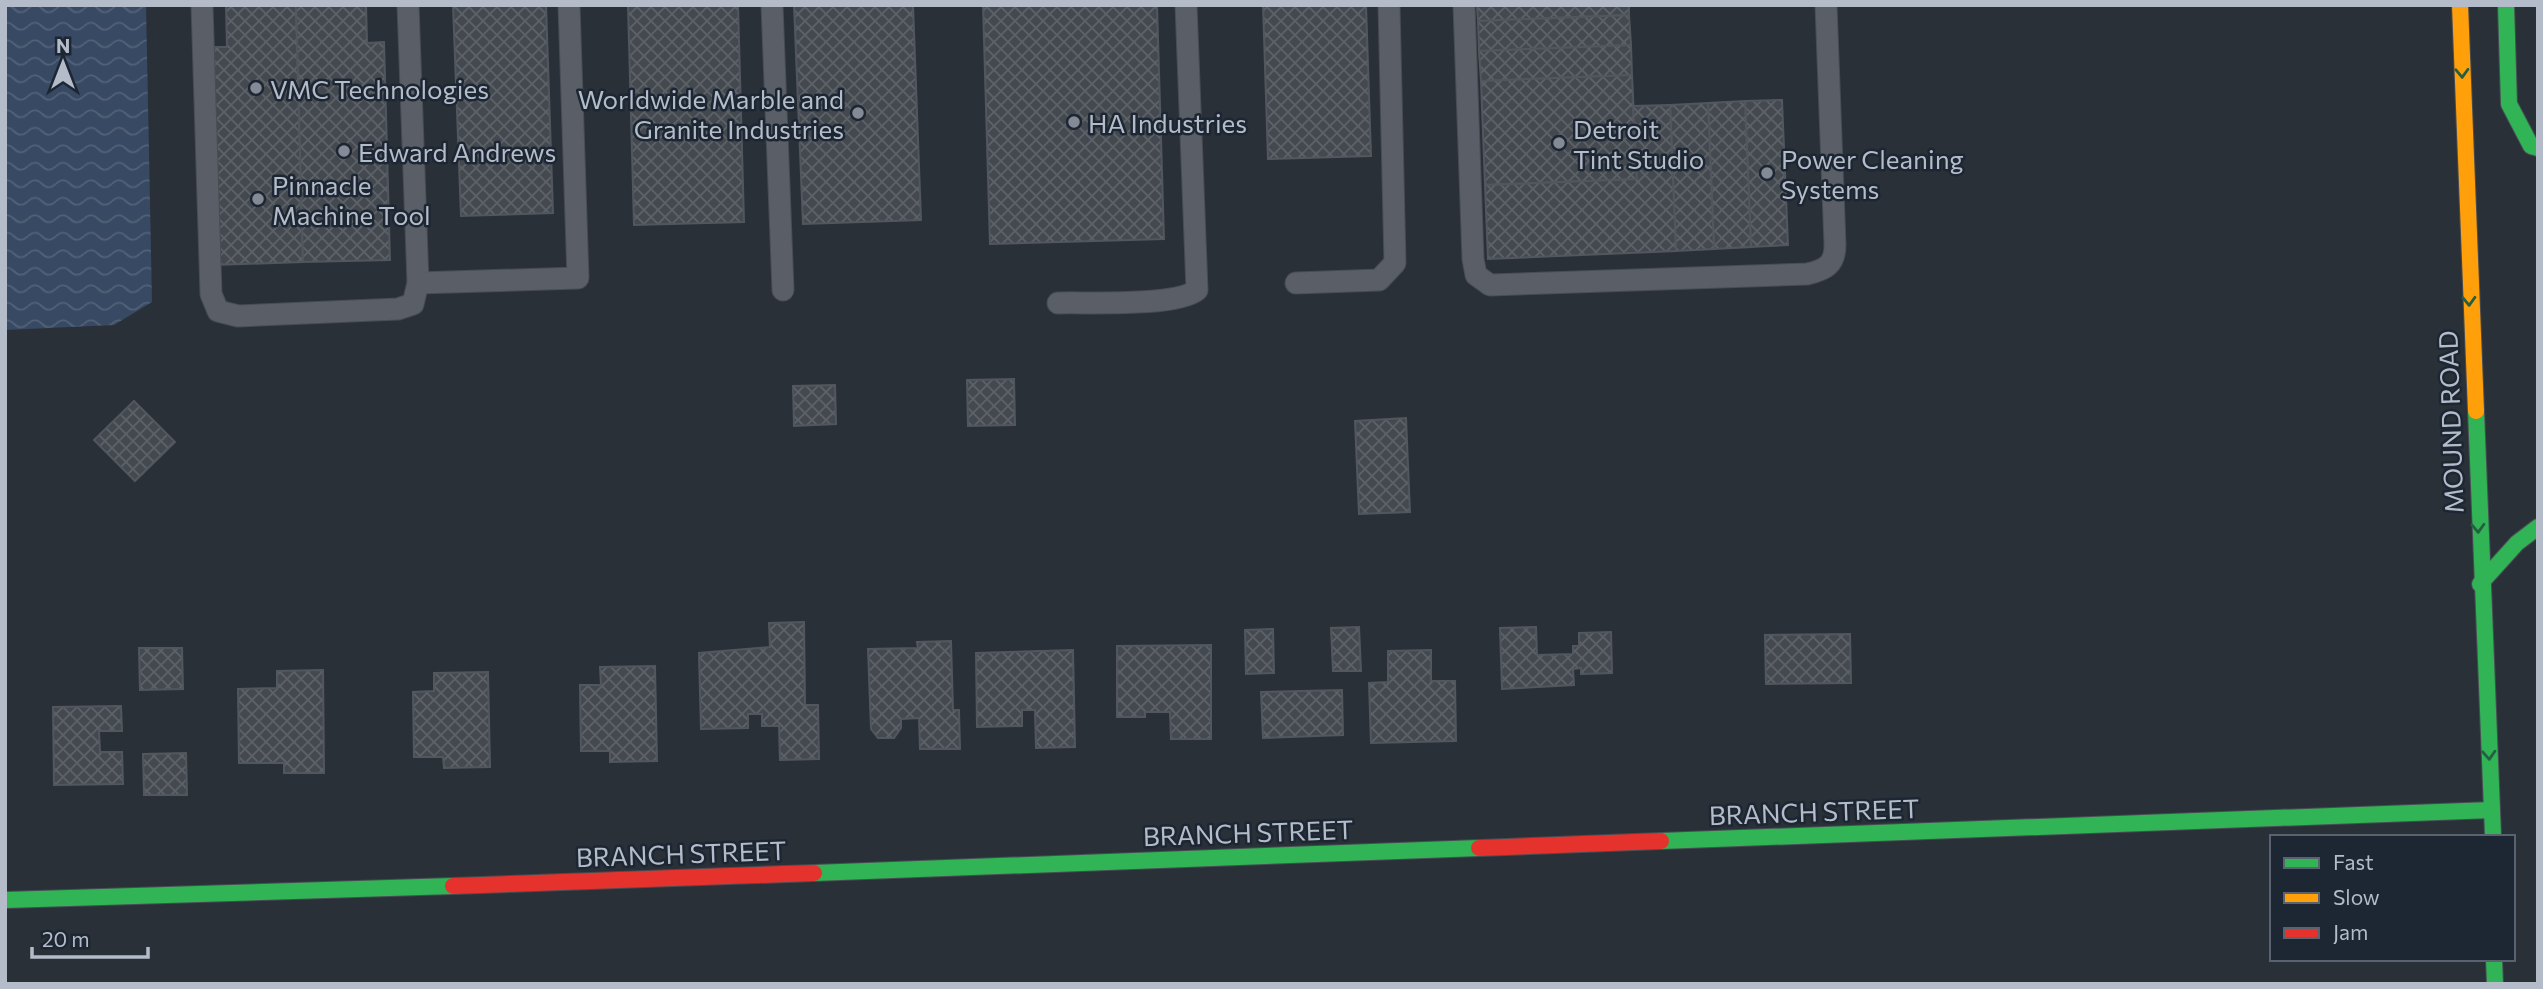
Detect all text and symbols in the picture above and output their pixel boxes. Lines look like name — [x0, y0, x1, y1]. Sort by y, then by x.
north arrow — [28, 28, 98, 98]
text: N — [56, 34, 70, 57]
one-way arrow — [2454, 69, 2470, 79]
place label: VMC Technologies — [270, 73, 489, 104]
marker: VMC Technologies — [248, 80, 264, 96]
place label: Worldwide Marble and Granite Industries — [578, 83, 844, 144]
marker: Worldwide Marble and Granite Industries — [850, 105, 866, 121]
place label: HA Industries — [1088, 107, 1247, 138]
place label: Detroit Tint Studio — [1573, 113, 1704, 174]
marker: HA Industries — [1066, 114, 1082, 130]
marker: Detroit Tint Studio — [1551, 135, 1567, 151]
place label: Edward Andrews — [358, 136, 556, 167]
marker: Edward Andrews — [336, 143, 352, 159]
place label: Power Cleaning Systems — [1781, 143, 1964, 204]
marker: Power Cleaning Systems — [1759, 165, 1775, 181]
place label: Pinnacle Machine Tool — [272, 169, 431, 230]
marker: Pinnacle Machine Tool — [250, 191, 266, 207]
one-way arrow — [2462, 296, 2477, 307]
street label: MOUND ROAD — [2431, 330, 2469, 514]
one-way arrow — [2471, 523, 2486, 534]
one-way arrow — [2482, 750, 2497, 761]
street label: BRANCH STREET — [1708, 792, 1920, 830]
street label: BRANCH STREET — [1142, 813, 1354, 851]
street label: BRANCH STREET — [575, 834, 787, 872]
legend — [2270, 835, 2515, 961]
text: Fast — [2333, 849, 2374, 874]
text: Slow — [2333, 884, 2380, 909]
scale bar — [32, 916, 147, 960]
text: Jam — [2333, 919, 2368, 944]
text: 20 m — [42, 926, 90, 951]

